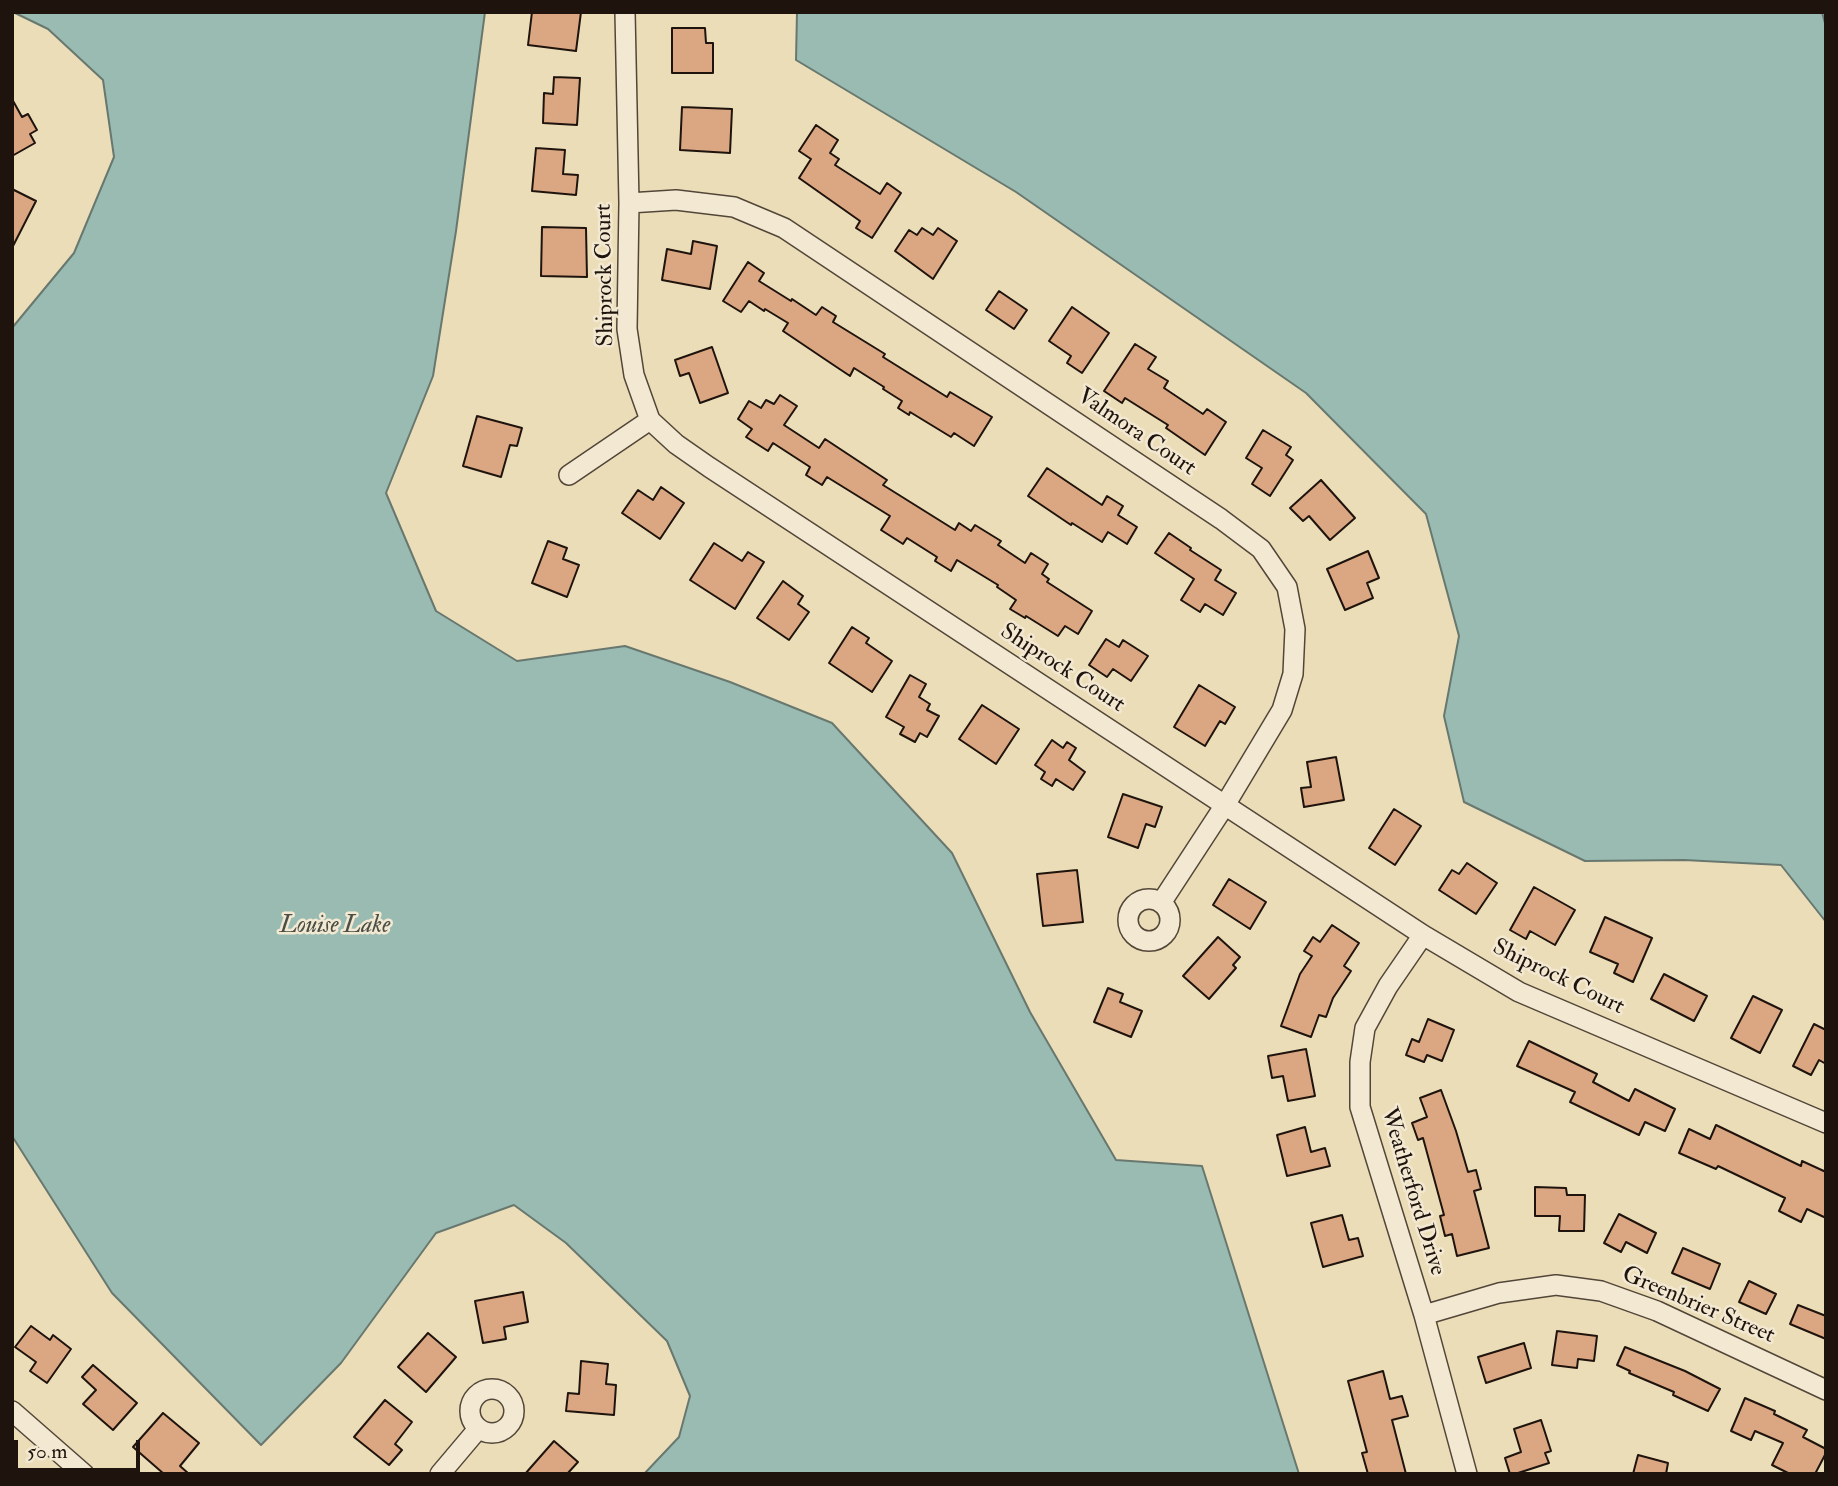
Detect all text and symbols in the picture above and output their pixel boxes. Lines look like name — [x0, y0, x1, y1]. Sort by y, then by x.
street label: Shiprock Court — [591, 203, 621, 347]
street label: Valmora Court — [1071, 383, 1201, 483]
street label: Shiprock Court — [995, 618, 1129, 720]
water label: Louise Lake — [280, 913, 390, 941]
street label: Shiprock Court — [1488, 934, 1628, 1022]
street label: Weatherford Drive — [1373, 1105, 1451, 1279]
street label: Greenbrier Street — [1618, 1261, 1778, 1351]
scale bar — [18, 1426, 144, 1470]
text: 50 m — [27, 1438, 68, 1465]

